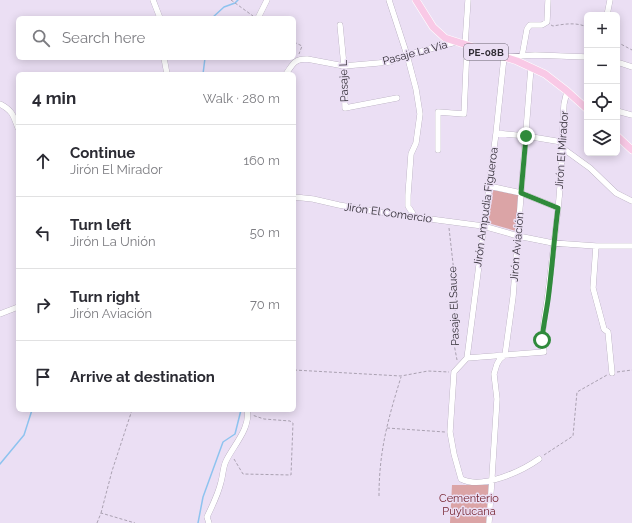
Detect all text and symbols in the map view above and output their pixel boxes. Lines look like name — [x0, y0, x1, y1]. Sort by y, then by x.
map controls — [584, 12, 620, 156]
button: + — [584, 12, 620, 48]
search box — [16, 16, 296, 60]
icon: search — [30, 27, 52, 49]
text: Search here — [62, 29, 145, 47]
street label: Pasaje La Vía — [381, 38, 449, 68]
road number: PE-08B — [464, 44, 508, 60]
button: − — [584, 48, 620, 84]
street label: Pasaje L — [337, 59, 351, 102]
button: locate — [584, 84, 620, 120]
text: 4 min — [32, 88, 76, 108]
text: Walk · 280 m — [203, 91, 280, 106]
street label: Jirón El Mirador — [553, 110, 571, 190]
button: layers — [584, 120, 620, 156]
route end — [517, 127, 535, 145]
text: Continue — [70, 144, 135, 162]
street label: Jirón Ampudia Figueroa — [471, 146, 501, 268]
icon: ahead — [32, 150, 54, 172]
text: 160 m — [243, 153, 280, 168]
text: Jirón El Mirador — [70, 162, 163, 177]
street label: Jirón El Comercio — [343, 200, 433, 226]
street label: Jirón Aviación — [507, 212, 527, 282]
text: Turn left — [70, 216, 131, 234]
icon: left — [32, 222, 54, 244]
text: 50 m — [250, 225, 280, 240]
text: Jirón La Unión — [70, 234, 156, 249]
street label: Pasaje El Sauce — [446, 265, 462, 346]
text: Turn right — [70, 288, 140, 306]
icon: right — [32, 294, 54, 316]
text: 70 m — [250, 297, 280, 312]
text: Jirón Aviación — [70, 306, 152, 321]
route start — [533, 331, 551, 349]
icon: arrive — [32, 366, 54, 388]
text: Arrive at destination — [70, 368, 215, 386]
park label: Cementerio Puylucana — [439, 492, 499, 518]

